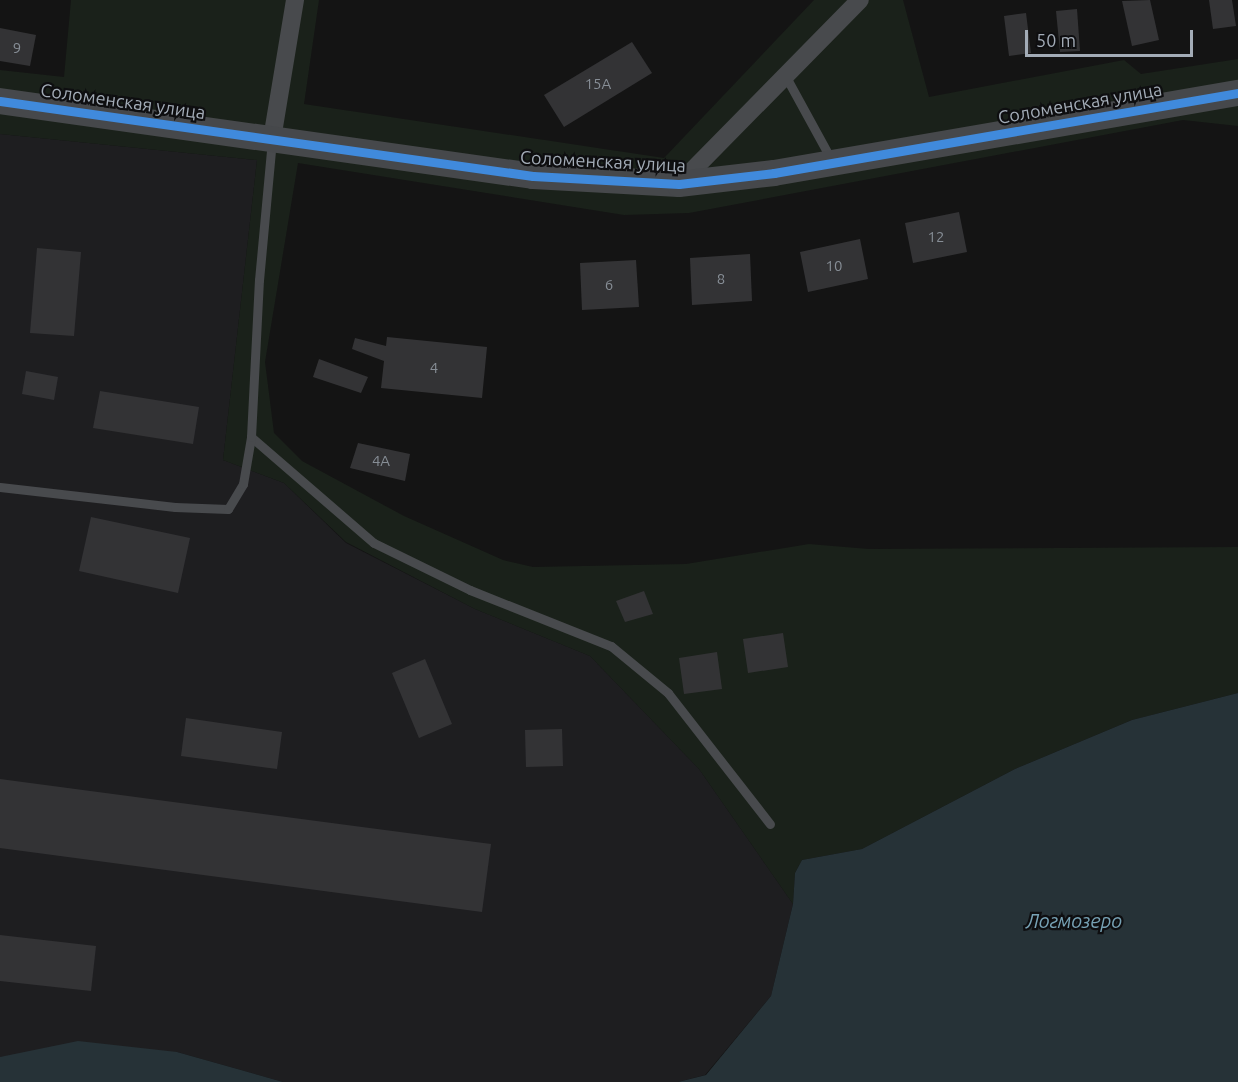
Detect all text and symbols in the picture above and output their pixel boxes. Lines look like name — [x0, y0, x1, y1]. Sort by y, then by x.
scale bar — [1028, 18, 1196, 56]
text: 50 m — [1036, 30, 1076, 50]
house number: 9 — [13, 39, 21, 57]
house number: 15А — [585, 75, 611, 93]
street label: Соломенская улица — [996, 78, 1164, 128]
street label: Соломенская улица — [39, 79, 207, 123]
street label: Соломенская улица — [520, 146, 686, 176]
house number: 12 — [928, 228, 944, 246]
house number: 10 — [826, 257, 842, 275]
house number: 8 — [717, 270, 725, 288]
house number: 6 — [605, 276, 613, 294]
house number: 4 — [430, 359, 438, 377]
house number: 4А — [372, 452, 390, 470]
water label: Логмозеро — [1026, 908, 1122, 932]

